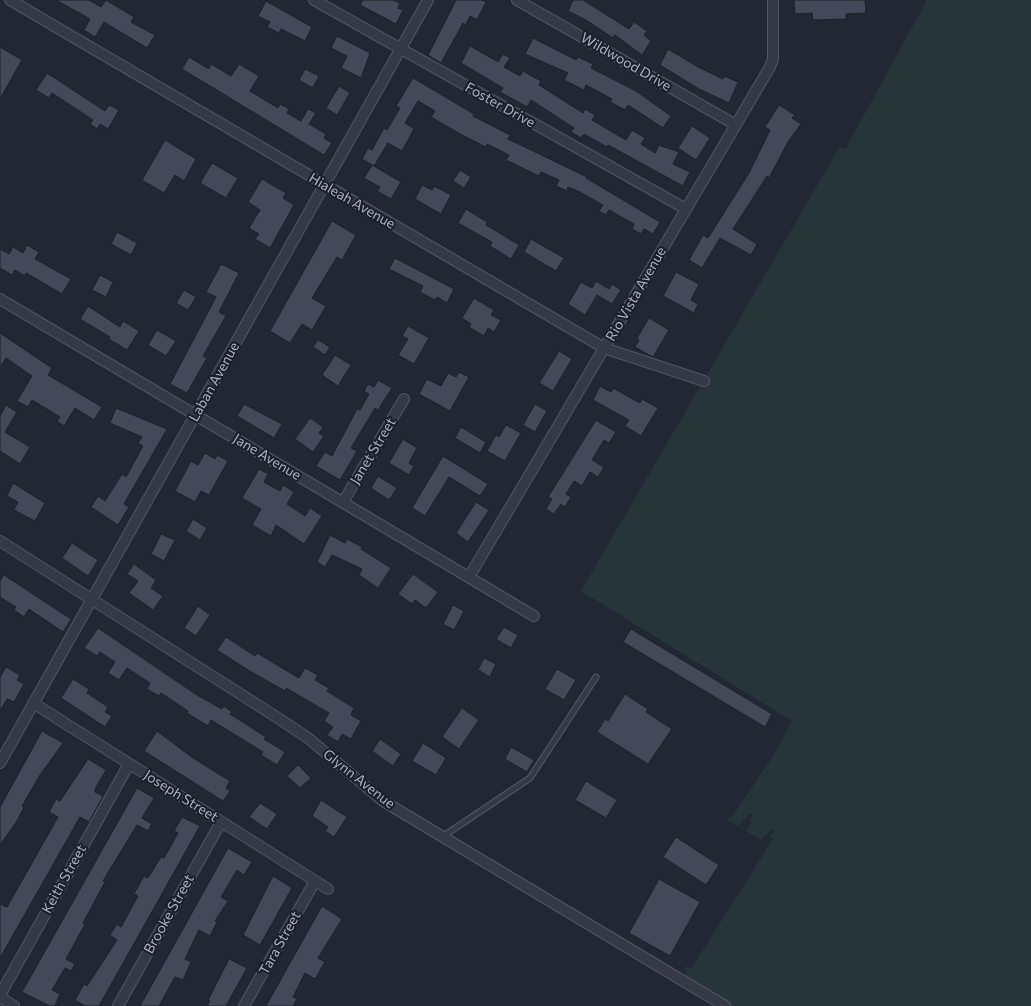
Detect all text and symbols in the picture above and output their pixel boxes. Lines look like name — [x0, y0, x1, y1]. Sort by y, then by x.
street label: Wildwood Drive — [578, 29, 674, 95]
street label: Foster Drive — [462, 79, 538, 131]
street label: Hialeah Avenue — [306, 169, 398, 233]
street label: Rio Vista Avenue — [602, 244, 670, 344]
street label: Laban Avenue — [185, 339, 243, 425]
street label: Janet Street — [347, 415, 399, 487]
street label: Jane Avenue — [230, 430, 304, 484]
street label: Glynn Avenue — [320, 746, 398, 812]
street label: Joseph Street — [141, 766, 221, 826]
street label: Keith Street — [38, 842, 90, 916]
street label: Brooke Street — [140, 871, 198, 957]
street label: Tara Street — [256, 908, 304, 978]

